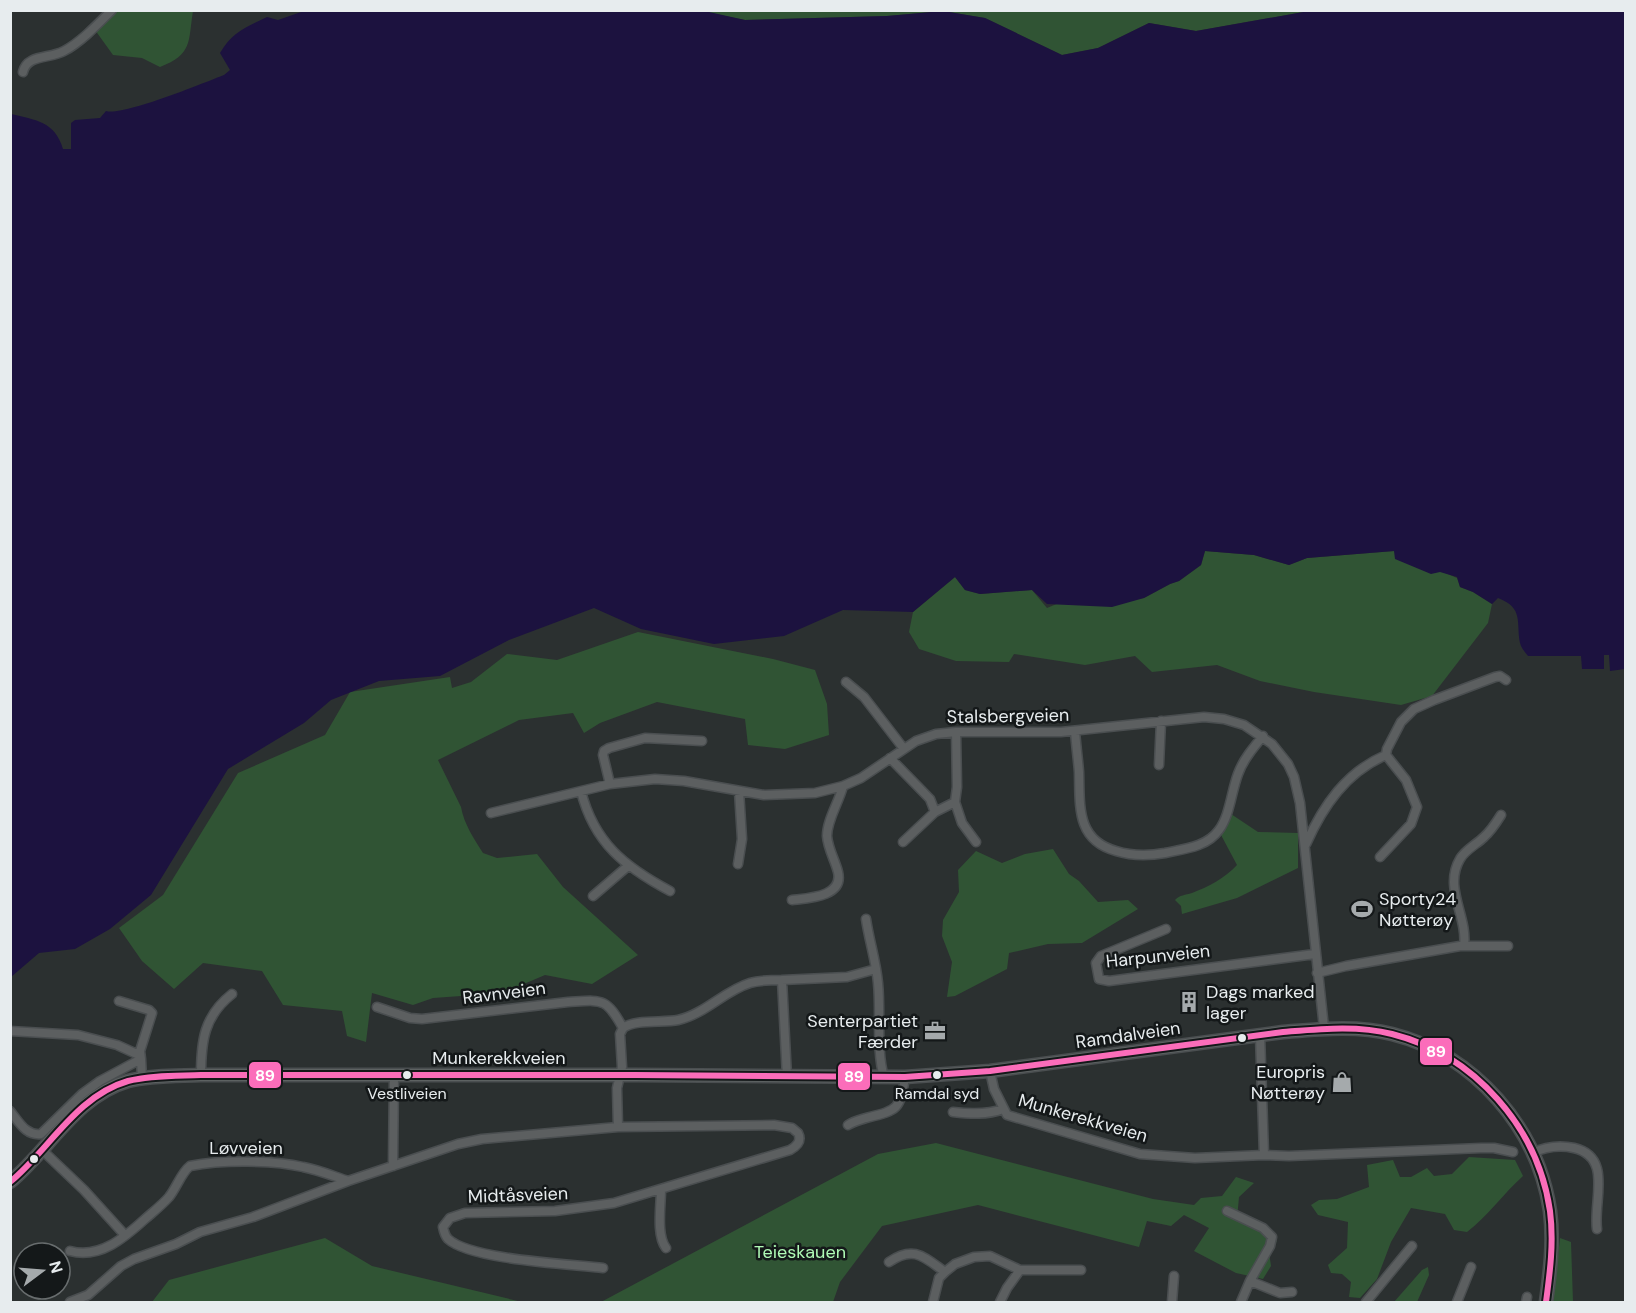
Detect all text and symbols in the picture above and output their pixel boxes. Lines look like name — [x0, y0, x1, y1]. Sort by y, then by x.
street label: Stalsbergveien — [947, 703, 1069, 729]
place label: Sporty24 Nøtterøy — [1379, 887, 1456, 932]
sports icon: Sporty24 Nøtterøy — [1350, 897, 1374, 921]
street label: Harpunveien — [1105, 939, 1211, 973]
street label: Ravnveien — [461, 976, 547, 1010]
place label: Dags marked lager — [1206, 980, 1314, 1025]
building icon: Dags marked lager — [1177, 990, 1201, 1014]
place label: Senterpartiet Færder — [807, 1009, 918, 1054]
street label: Ramdalveien — [1074, 1016, 1182, 1054]
office icon: Senterpartiet Færder — [923, 1019, 947, 1043]
unlabelled marker — [1236, 1032, 1248, 1044]
line badge: 89 — [1419, 1037, 1453, 1066]
text: 89 — [1426, 1041, 1446, 1062]
street label: Munkerekkveien — [432, 1046, 566, 1070]
place label: Europris Nøtterøy — [1251, 1060, 1325, 1105]
line badge: 89 — [248, 1061, 282, 1089]
line badge: 89 — [837, 1062, 871, 1091]
text: 89 — [255, 1065, 275, 1086]
text: 89 — [844, 1066, 864, 1087]
marker: Vestliveien — [401, 1069, 413, 1081]
marker: Ramdal syd — [931, 1069, 943, 1081]
shop icon: Europris Nøtterøy — [1330, 1070, 1354, 1094]
place label: Vestliveien — [367, 1083, 447, 1104]
place label: Ramdal syd — [895, 1083, 979, 1104]
street label: Munkerekkveien — [1016, 1088, 1150, 1148]
street label: Løvveien — [209, 1136, 283, 1160]
unlabelled marker — [28, 1153, 40, 1165]
street label: Midtåsveien — [467, 1181, 569, 1209]
park label: Teieskauen — [754, 1240, 846, 1264]
north arrow — [12, 1241, 72, 1301]
text: N — [44, 1258, 68, 1276]

